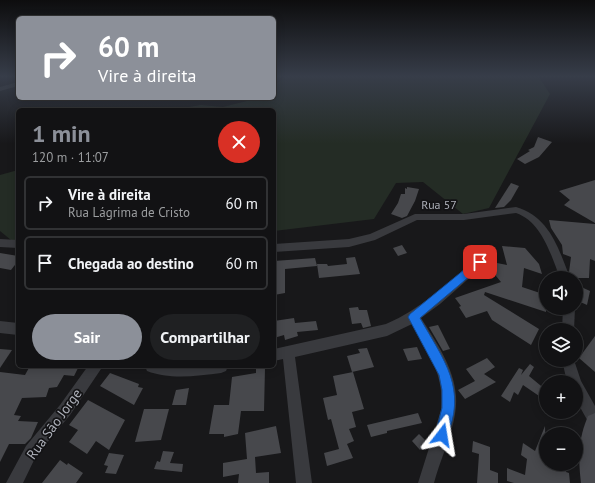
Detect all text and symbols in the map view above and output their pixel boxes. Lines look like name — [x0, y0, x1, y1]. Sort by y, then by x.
text: 60 m — [98, 28, 159, 65]
icon: right — [32, 32, 84, 84]
text: Vire à direita — [98, 64, 196, 87]
text: 1 min — [32, 118, 91, 149]
button: close — [218, 121, 260, 163]
text: 120 m · 11:07 — [32, 149, 109, 166]
text: Vire à direita — [68, 185, 151, 204]
icon: right — [34, 192, 56, 214]
text: 60 m — [225, 194, 258, 213]
street label: Rua 57 — [421, 197, 457, 212]
text: Rua Lágrima de Cristo — [68, 204, 190, 221]
pin — [463, 245, 497, 279]
icon: arrive — [469, 251, 491, 273]
icon: arrive — [34, 252, 56, 274]
text: Chegada ao destino — [68, 254, 194, 273]
text: 60 m — [225, 254, 258, 273]
map controls — [539, 271, 583, 471]
button: sound — [539, 271, 583, 315]
button: Sair — [32, 314, 142, 360]
button: Compartilhar — [150, 314, 260, 360]
button: layers — [539, 323, 583, 367]
button: + — [539, 375, 583, 419]
street label: Rua São Jorge — [22, 385, 86, 463]
position arrow — [421, 414, 463, 456]
button: − — [539, 427, 583, 471]

